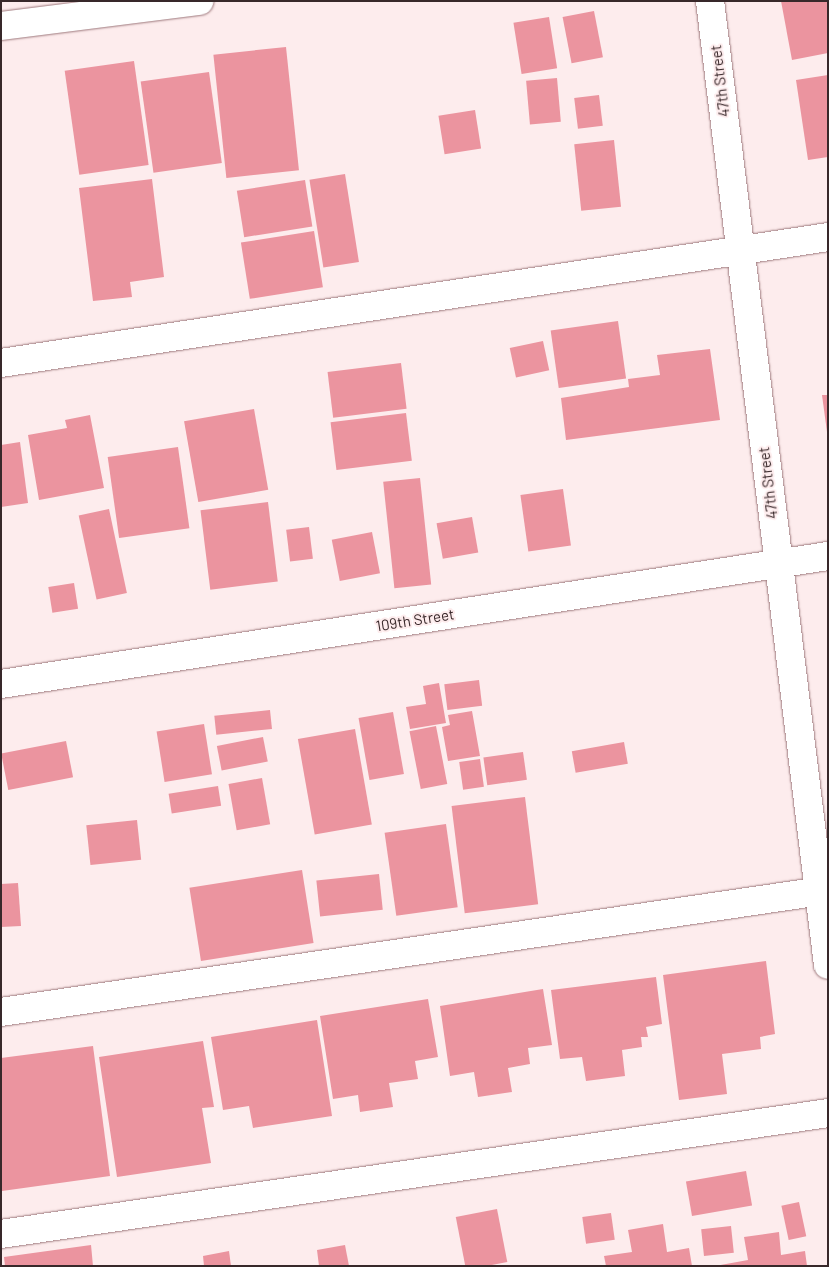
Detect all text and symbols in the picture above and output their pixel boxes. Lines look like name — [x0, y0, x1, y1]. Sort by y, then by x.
street label: 47th Street — [707, 44, 733, 118]
street label: 47th Street — [755, 446, 781, 520]
street label: 109th Street — [375, 605, 455, 635]

